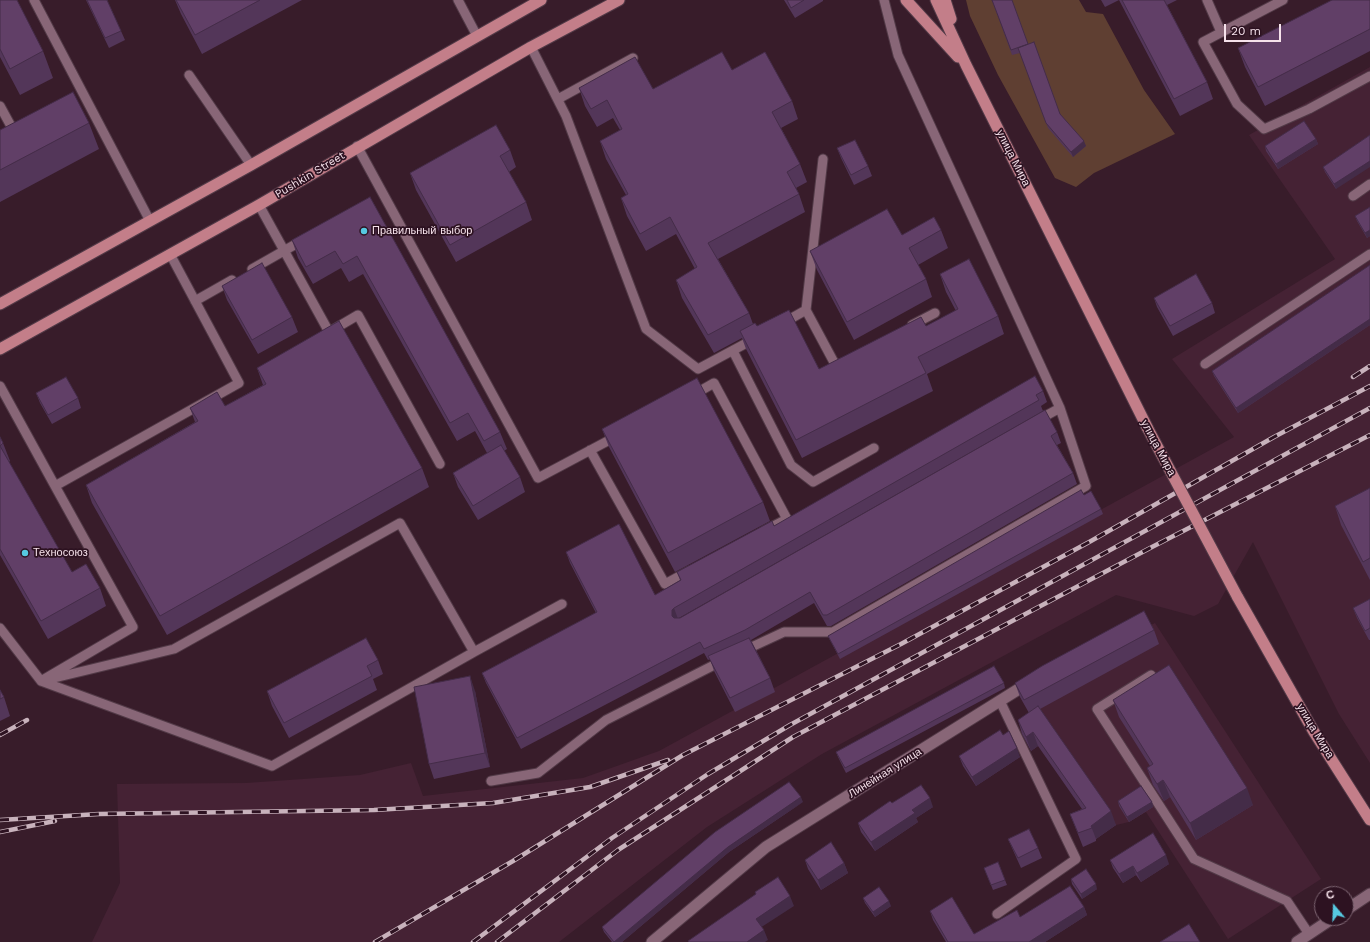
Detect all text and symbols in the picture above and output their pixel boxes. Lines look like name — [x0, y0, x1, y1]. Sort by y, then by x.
scale bar — [1226, 16, 1283, 42]
text: 20 m — [1231, 24, 1261, 38]
street label: улица Мира — [993, 128, 1033, 188]
street label: Pushkin Street — [273, 149, 347, 201]
place label: Правильный выбор — [372, 224, 472, 238]
marker: Правильный выбор — [359, 226, 369, 236]
street label: улица Мира — [1138, 418, 1178, 478]
place label: Техносоюз — [33, 546, 88, 560]
marker: Техносоюз — [20, 548, 30, 558]
street label: улица Мира — [1293, 701, 1337, 761]
street label: Линейная улица — [846, 745, 924, 801]
north arrow — [1314, 886, 1354, 926]
text: С — [1324, 888, 1336, 903]

